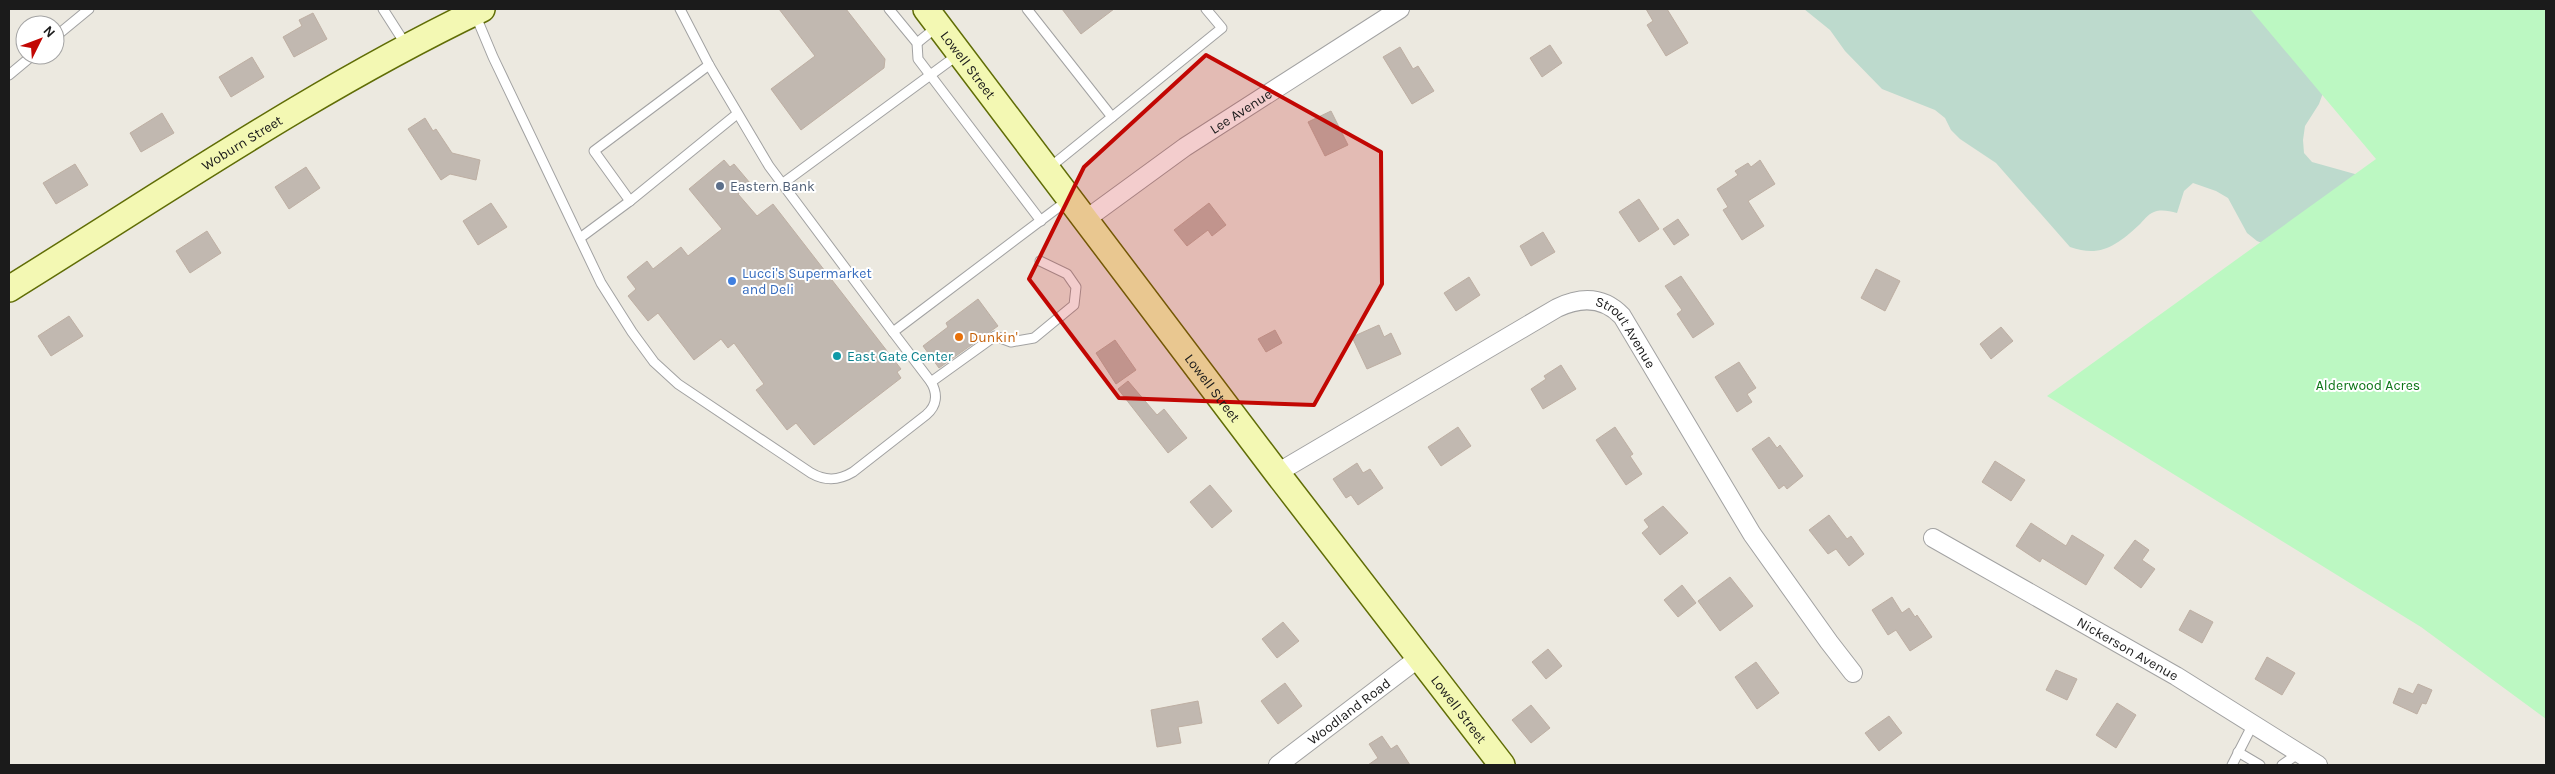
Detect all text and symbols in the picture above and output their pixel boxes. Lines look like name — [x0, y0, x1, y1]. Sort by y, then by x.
north arrow — [15, 15, 65, 65]
text: N — [40, 22, 59, 41]
street label: Lowell Street — [937, 27, 1000, 102]
street label: Lee Avenue — [1206, 85, 1275, 137]
street label: Woburn Street — [198, 111, 285, 174]
place label: Eastern Bank — [730, 178, 815, 195]
marker: Eastern Bank — [714, 180, 726, 192]
place label: Lucci's Supermarket and Deli — [742, 265, 872, 298]
marker: Lucci's Supermarket and Deli — [726, 275, 738, 287]
street label: Strout Avenue — [1594, 293, 1660, 371]
place label: Dunkin' — [969, 329, 1018, 346]
marker: Dunkin' — [953, 331, 965, 343]
place label: East Gate Center — [847, 348, 954, 365]
marker: East Gate Center — [831, 350, 843, 362]
street label: Lowell Street — [1181, 350, 1244, 425]
park label: Alderwood Acres — [2316, 377, 2420, 394]
street label: Nickerson Avenue — [2074, 613, 2182, 684]
street label: Lowell Street — [1427, 672, 1491, 747]
street label: Woodland Road — [1304, 674, 1394, 748]

